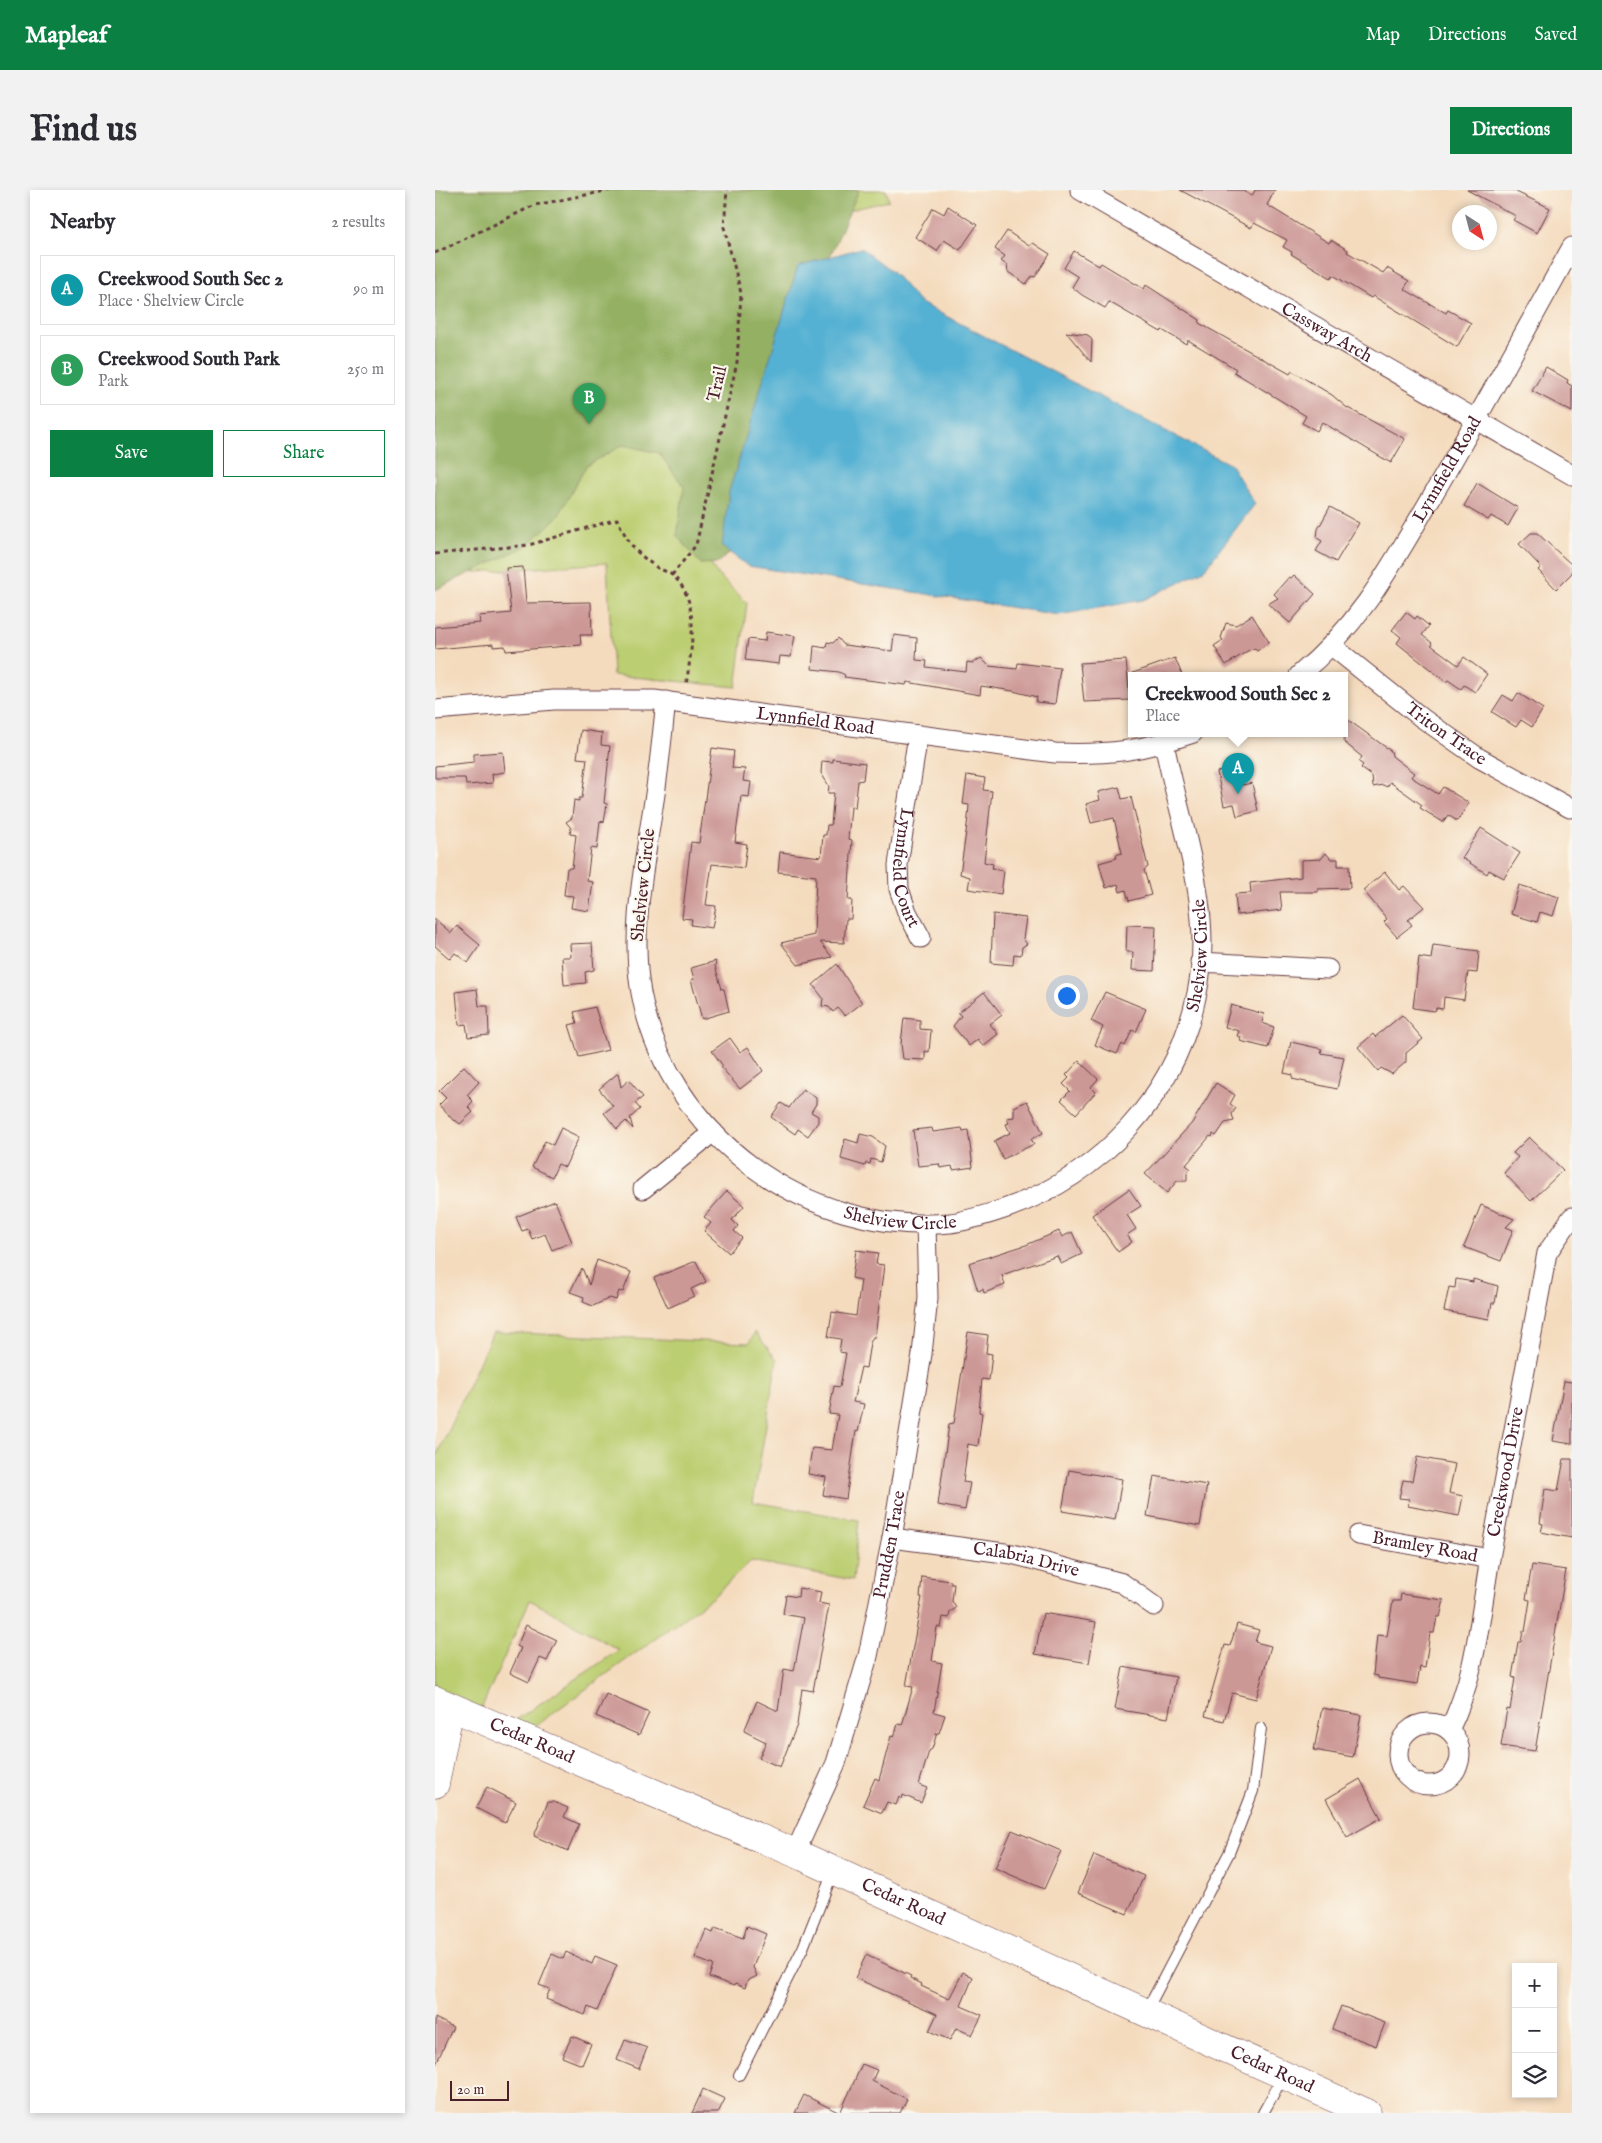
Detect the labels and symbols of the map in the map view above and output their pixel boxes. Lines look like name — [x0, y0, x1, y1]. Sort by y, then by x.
north arrow — [1452, 205, 1497, 250]
street label: Cassway Arch — [1277, 297, 1377, 368]
street label: Trail — [703, 364, 733, 404]
pin: B — [573, 383, 605, 424]
street label: Lynnfield Road — [1408, 412, 1487, 527]
street label: Triton Trace — [1400, 697, 1490, 771]
street label: Lynnfield Road — [755, 702, 876, 741]
pin: A — [1222, 753, 1254, 794]
street label: Lynnfield Court — [886, 806, 925, 932]
street label: Shelview Circle — [627, 827, 661, 943]
street label: Shelview Circle — [1181, 898, 1214, 1015]
your location — [1054, 983, 1080, 1009]
street label: Shelview Circle — [841, 1201, 958, 1236]
street label: Creekwood Drive — [1483, 1405, 1529, 1539]
street label: Prudden Trace — [868, 1489, 911, 1601]
street label: Bramley Road — [1370, 1526, 1480, 1568]
street label: Calabria Drive — [972, 1537, 1082, 1583]
street label: Cedar Road — [486, 1713, 578, 1769]
street label: Cedar Road — [858, 1873, 949, 1931]
street label: Cedar Road — [1226, 2041, 1318, 2099]
scale bar — [450, 2078, 509, 2101]

